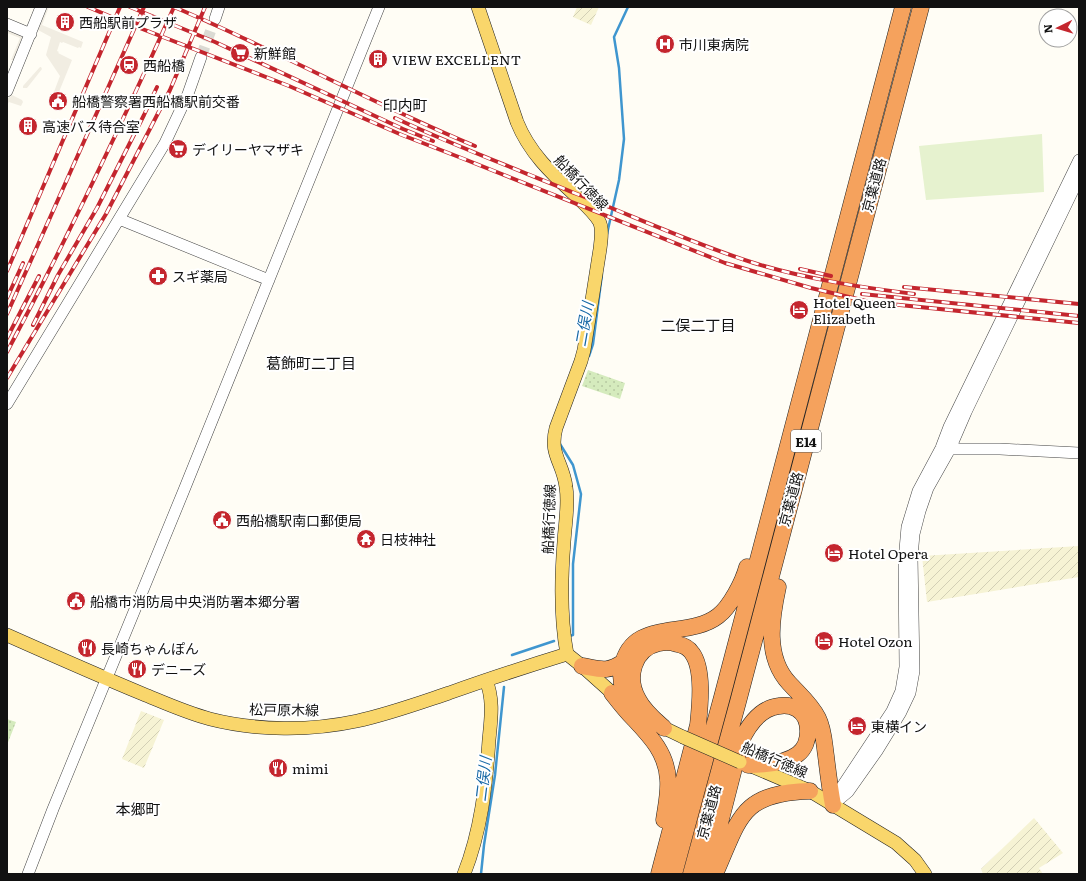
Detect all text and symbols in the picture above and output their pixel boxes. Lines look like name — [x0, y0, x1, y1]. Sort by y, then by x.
north arrow — [1038, 8, 1078, 48]
building icon: 西船駅前プラザ — [54, 11, 76, 33]
place label: 西船駅前プラザ — [79, 12, 177, 32]
text: N — [1039, 24, 1055, 34]
hospital icon: 市川東病院 — [654, 33, 676, 55]
place label: 市川東病院 — [679, 34, 749, 54]
supermarket icon: 新鮮館 — [229, 42, 251, 64]
place label: 新鮮館 — [254, 43, 296, 63]
building icon: VIEW EXCELLENT — [367, 48, 389, 70]
place label: VIEW EXCELLENT — [392, 49, 521, 69]
station icon: 西船橋 — [118, 54, 140, 76]
place label: 西船橋 — [143, 55, 185, 75]
public building icon: 船橋警察署西船橋駅前交番 — [47, 90, 69, 112]
place label: 船橋警察署西船橋駅前交番 — [72, 91, 240, 111]
district label: 印内町 — [382, 93, 428, 116]
building icon: 高速バス待合室 — [17, 115, 39, 137]
place label: 高速バス待合室 — [42, 116, 140, 136]
supermarket icon: デイリーヤマザキ — [167, 138, 189, 160]
place label: デイリーヤマザキ — [192, 139, 304, 159]
street label: 船橋行徳線 — [550, 150, 614, 214]
street label: 京葉道路 — [856, 155, 890, 215]
pharmacy icon: スギ薬局 — [147, 265, 169, 287]
place label: スギ薬局 — [172, 266, 228, 286]
place label: Hotel Queen Elizabeth — [813, 292, 896, 328]
water label: 二俣川 — [568, 298, 599, 348]
hotel icon: Hotel Queen Elizabeth — [788, 299, 810, 321]
district label: 二俣二丁目 — [660, 313, 736, 336]
district label: 葛飾町二丁目 — [266, 351, 356, 374]
road number: E14 — [791, 430, 821, 452]
street label: 京葉道路 — [773, 469, 807, 529]
street label: 船橋行徳線 — [537, 484, 559, 554]
public building icon: 西船橋駅南口郵便局 — [211, 509, 233, 531]
place label: 西船橋駅南口郵便局 — [236, 510, 362, 530]
temple icon: 日枝神社 — [355, 528, 377, 550]
place label: 日枝神社 — [380, 529, 436, 549]
hotel icon: Hotel Opera — [823, 542, 845, 564]
place label: Hotel Opera — [848, 543, 929, 563]
public building icon: 船橋市消防局中央消防署本郷分署 — [65, 590, 87, 612]
place label: 船橋市消防局中央消防署本郷分署 — [90, 591, 300, 611]
hotel icon: Hotel Ozon — [813, 630, 835, 652]
place label: Hotel Ozon — [838, 631, 913, 651]
restaurant icon: 長崎ちゃんぽん — [76, 637, 98, 659]
place label: 長崎ちゃんぽん — [101, 638, 199, 658]
restaurant icon: デニーズ — [126, 658, 148, 680]
place label: デニーズ — [151, 659, 206, 679]
street label: 松戸原木線 — [249, 698, 319, 720]
hotel icon: 東横イン — [846, 715, 868, 737]
place label: 東横イン — [871, 716, 927, 736]
street label: 船橋行徳線 — [739, 736, 811, 782]
water label: 二俣川 — [468, 753, 496, 803]
restaurant icon: mimi — [267, 757, 289, 779]
place label: mimi — [292, 758, 329, 778]
street label: 京葉道路 — [691, 782, 725, 842]
district label: 本郷町 — [115, 797, 161, 820]

